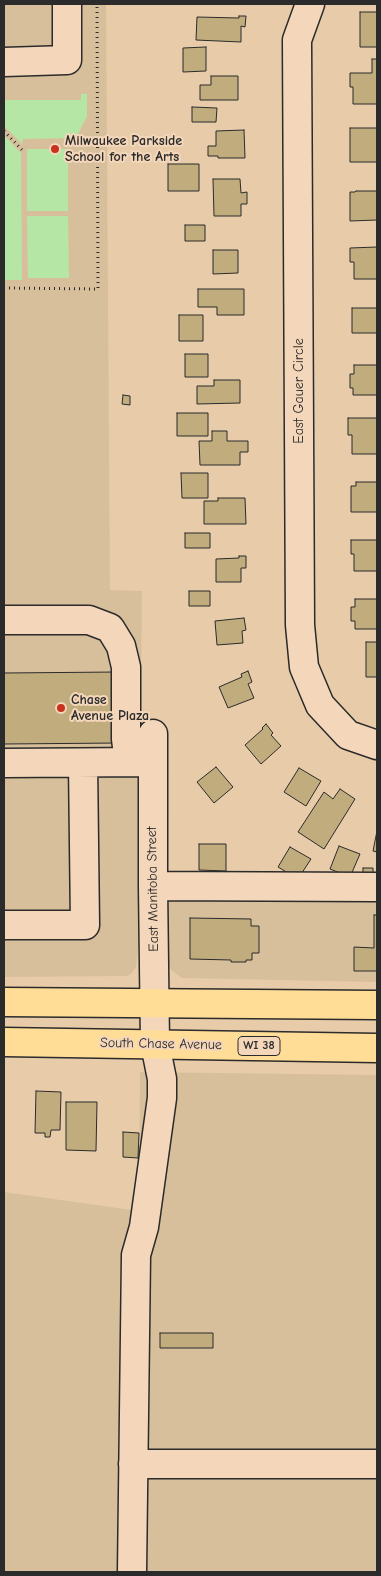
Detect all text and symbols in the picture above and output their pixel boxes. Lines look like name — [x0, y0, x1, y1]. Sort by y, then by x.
place label: Milwaukee Parkside School for the Arts — [65, 133, 182, 166]
marker: Milwaukee Parkside School for the Arts — [49, 143, 61, 155]
street label: East Gauer Circle — [291, 338, 307, 444]
place label: Chase Avenue Plaza — [71, 692, 149, 724]
marker: Chase Avenue Plaza — [55, 702, 67, 714]
street label: East Manitoba Street — [144, 826, 162, 952]
street label: South Chase Avenue — [100, 1035, 222, 1053]
road number: WI 38 — [238, 1036, 280, 1056]

